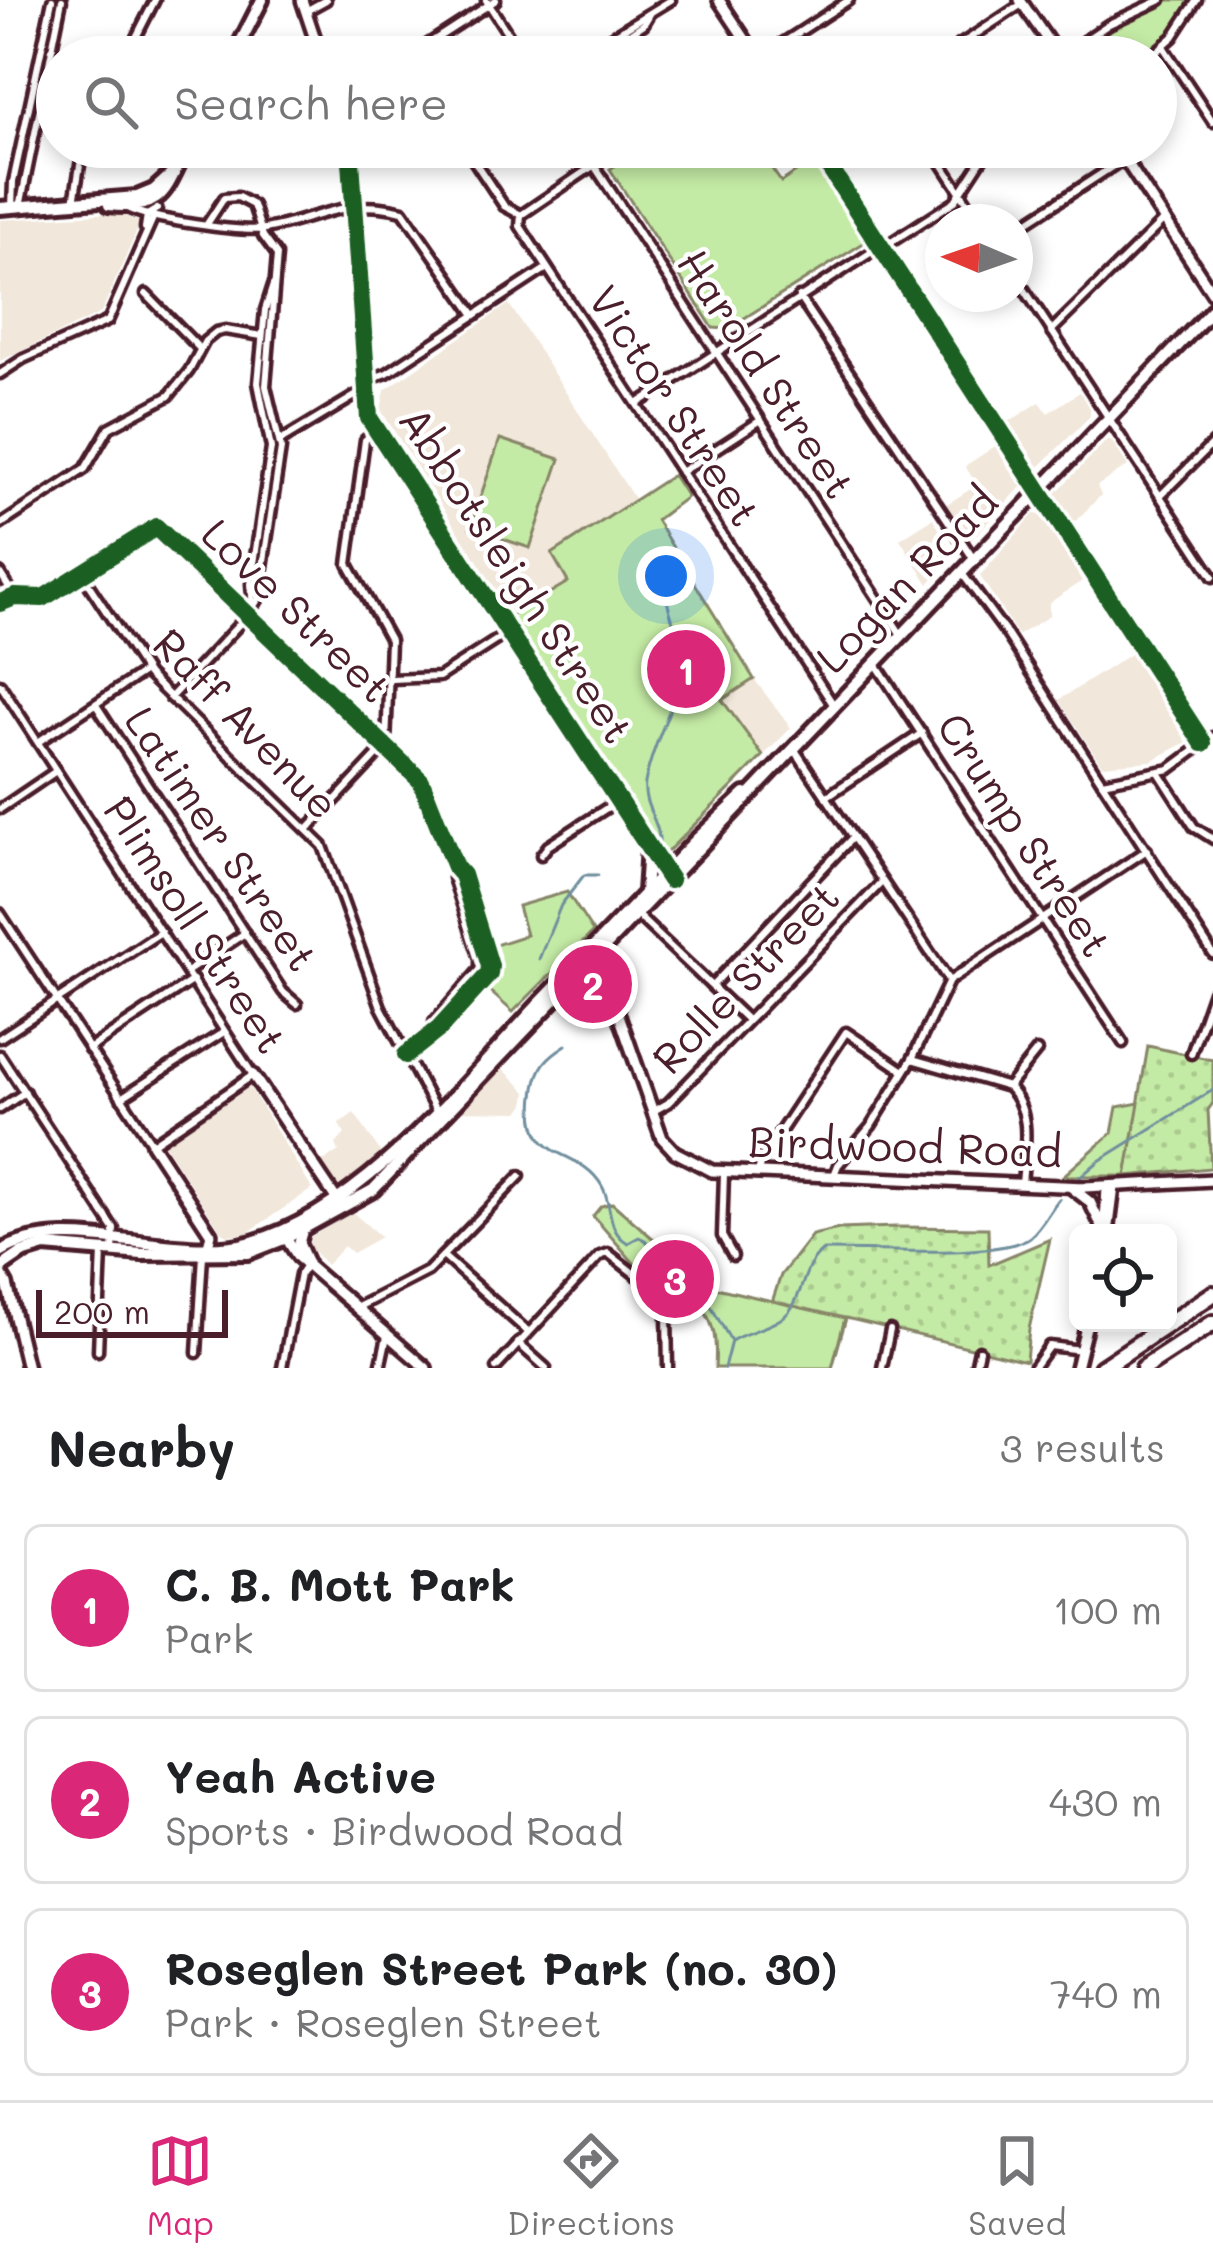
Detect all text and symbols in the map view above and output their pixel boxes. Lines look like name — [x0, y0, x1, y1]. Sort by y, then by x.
search box — [36, 36, 1177, 168]
icon: search — [78, 69, 144, 135]
text: Search here — [174, 73, 448, 131]
north arrow — [925, 204, 1033, 312]
street label: Harold Street — [666, 238, 868, 508]
street label: Victor Street — [577, 274, 774, 536]
street label: Abbotsleigh Street — [388, 395, 647, 753]
street label: Logan Road — [803, 474, 1009, 684]
street label: Love Street — [191, 506, 403, 714]
your location — [636, 546, 696, 606]
street label: Raff Avenue — [142, 616, 352, 830]
pin: 1 — [647, 624, 725, 714]
street label: Latimer Street — [114, 695, 331, 981]
street label: Crump Street — [926, 702, 1125, 967]
street label: Plimsoll Street — [93, 785, 300, 1063]
street label: Rolle Street — [640, 869, 850, 1085]
pin: 2 — [554, 939, 632, 1029]
street label: Birdwood Road — [747, 1113, 1063, 1178]
map controls — [1069, 1224, 1177, 1332]
button: locate — [1069, 1224, 1177, 1332]
pin: 3 — [636, 1234, 714, 1324]
scale bar — [36, 1284, 228, 1337]
text: 200 m — [54, 1289, 150, 1332]
text: Nearby — [48, 1413, 235, 1480]
text: 3 results — [1000, 1421, 1165, 1472]
text: C. B. Mott Park — [165, 1554, 515, 1612]
text: 1 — [81, 1583, 99, 1634]
text: 100 m — [1053, 1583, 1162, 1634]
text: Park — [165, 1612, 253, 1663]
text: Yeah Active — [165, 1746, 436, 1804]
text: 2 — [79, 1775, 101, 1826]
text: 430 m — [1049, 1775, 1162, 1826]
text: Sports · Birdwood Road — [165, 1804, 623, 1855]
text: Roseglen Street Park (no. 30) — [165, 1938, 838, 1996]
text: 3 — [78, 1967, 102, 2018]
text: 740 m — [1050, 1967, 1162, 2018]
text: Park · Roseglen Street — [165, 1996, 601, 2047]
tab: Map — [147, 2128, 214, 2243]
tab: Directions — [507, 2128, 675, 2243]
tab: Saved — [968, 2128, 1066, 2243]

